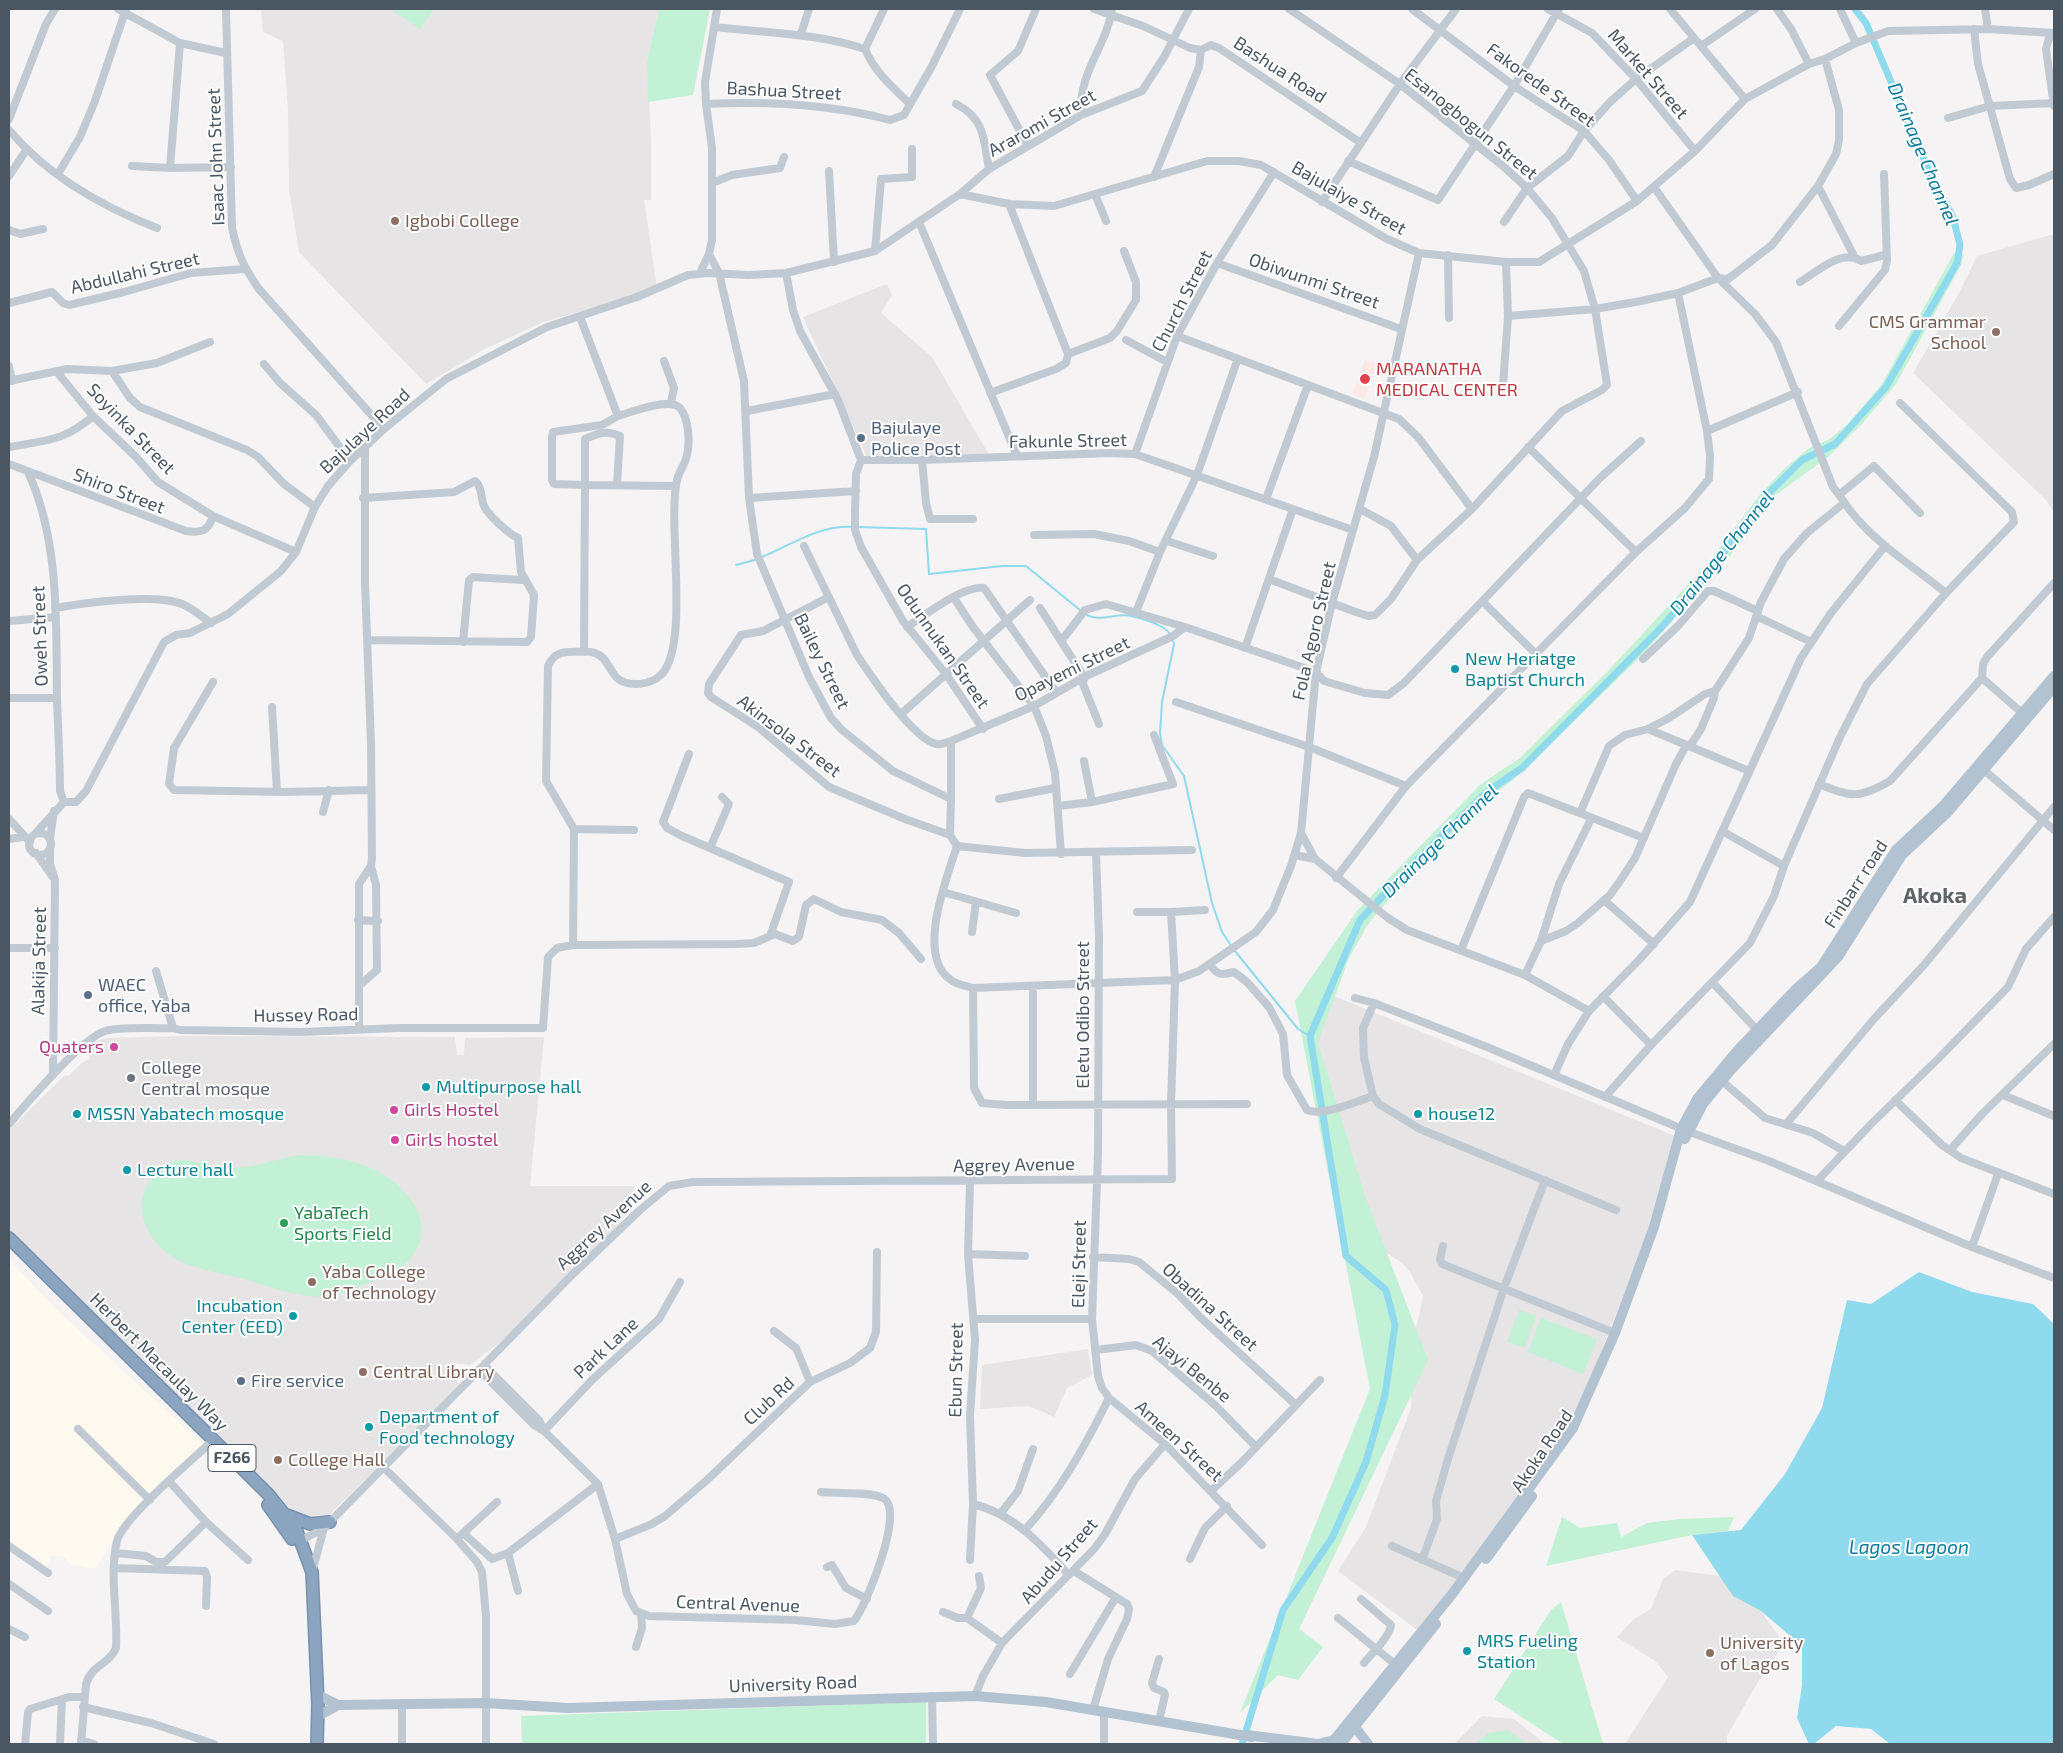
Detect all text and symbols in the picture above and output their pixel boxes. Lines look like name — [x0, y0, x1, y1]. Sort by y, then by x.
street label: Market Street — [1603, 25, 1693, 123]
street label: Bashua Road — [1230, 32, 1330, 108]
street label: Fakorede Street — [1482, 38, 1600, 132]
street label: Esanogbogun Street — [1400, 64, 1542, 184]
street label: Bashua Street — [726, 77, 842, 105]
water label: Drainage Channel — [1883, 79, 1963, 229]
street label: Araromi Street — [984, 85, 1100, 161]
street label: Isaac John Street — [203, 88, 229, 226]
street label: Bajulaiye Street — [1288, 156, 1410, 240]
place label: Igbobi College — [405, 210, 519, 232]
marker: Igbobi College — [389, 215, 401, 227]
street label: Church Street — [1147, 247, 1217, 355]
street label: Abdullahi Street — [68, 248, 202, 298]
street label: Obiwunmi Street — [1246, 249, 1382, 313]
place label: CMS Grammar School — [1869, 311, 1986, 354]
marker: CMS Grammar School — [1990, 326, 2002, 338]
place label: MARANATHA MEDICAL CENTER — [1376, 358, 1518, 400]
marker: MARANATHA MEDICAL CENTER — [1358, 372, 1372, 386]
street label: Soyinka Street — [82, 379, 180, 479]
street label: Bajulaye Road — [315, 384, 415, 478]
place label: Bajulaye Police Post — [871, 417, 961, 459]
street label: Fakunle Street — [1009, 429, 1127, 453]
marker: Bajulaye Police Post — [855, 432, 867, 444]
street label: Shiro Street — [70, 464, 168, 518]
water label: Drainage Channel — [1665, 486, 1779, 620]
street label: Fola Agoro Street — [1288, 560, 1340, 702]
street label: Odunnukan Street — [892, 579, 994, 713]
street label: Oweh Street — [27, 585, 53, 687]
street label: Bailey Street — [789, 610, 855, 712]
street label: Opayemi Street — [1011, 632, 1133, 706]
place label: New Heriatge Baptist Church — [1465, 648, 1585, 691]
marker: New Heriatge Baptist Church — [1449, 663, 1461, 675]
street label: Akinsola Street — [733, 690, 845, 782]
water label: Drainage Channel — [1377, 780, 1503, 902]
street label: Finbarr road — [1820, 836, 1892, 932]
district label: Akoka — [1903, 883, 1967, 909]
street label: Alakija Street — [27, 907, 51, 1015]
street label: Eletu Odibo Street — [1072, 941, 1094, 1089]
place label: WAEC office, Yaba — [98, 974, 191, 1016]
marker: WAEC office, Yaba — [82, 989, 94, 1001]
street label: Hussey Road — [253, 1003, 359, 1027]
place label: Quaters — [39, 1036, 104, 1058]
marker: Quaters — [108, 1041, 120, 1053]
place label: College Central mosque — [141, 1057, 270, 1100]
marker: College Central mosque — [125, 1072, 137, 1084]
place label: Multipurpose hall — [436, 1076, 581, 1098]
marker: Multipurpose hall — [420, 1081, 432, 1093]
place label: Girls Hostel — [404, 1099, 499, 1121]
place label: MSSN Yabatech mosque — [87, 1103, 284, 1125]
place label: house12 — [1428, 1103, 1495, 1125]
marker: Girls Hostel — [388, 1104, 400, 1116]
marker: MSSN Yabatech mosque — [71, 1108, 83, 1120]
marker: house12 — [1412, 1108, 1424, 1120]
place label: Girls hostel — [405, 1129, 498, 1151]
marker: Girls hostel — [389, 1134, 401, 1146]
street label: Aggrey Avenue — [953, 1153, 1075, 1177]
place label: Lecture hall — [137, 1159, 233, 1181]
marker: Lecture hall — [121, 1164, 133, 1176]
street label: Aggrey Avenue — [552, 1176, 656, 1274]
place label: YabaTech Sports Field — [294, 1202, 391, 1244]
marker: YabaTech Sports Field — [278, 1217, 290, 1229]
street label: Eleji Street — [1067, 1220, 1091, 1308]
street label: Obadina Street — [1158, 1258, 1262, 1356]
place label: Yaba College of Technology — [322, 1261, 436, 1304]
marker: Yaba College of Technology — [306, 1276, 318, 1288]
street label: Herbert Macaulay Way — [85, 1288, 233, 1436]
place label: Incubation Center (EED) — [181, 1295, 283, 1338]
marker: Incubation Center (EED) — [287, 1310, 299, 1322]
street label: Park Lane — [569, 1313, 643, 1383]
street label: Ebun Street — [944, 1322, 968, 1418]
street label: Ajayi Benbe — [1148, 1331, 1236, 1407]
place label: Central Library — [373, 1361, 495, 1383]
marker: Central Library — [357, 1366, 369, 1378]
place label: Fire service — [251, 1370, 344, 1392]
street label: Club Rd — [739, 1372, 799, 1430]
marker: Fire service — [235, 1375, 247, 1387]
street label: Ameen Street — [1131, 1396, 1227, 1486]
place label: Department of Food technology — [379, 1406, 515, 1448]
street label: Akoka Road — [1507, 1406, 1577, 1496]
marker: Department of Food technology — [363, 1421, 375, 1433]
road number: F266 — [208, 1445, 256, 1472]
place label: College Hall — [288, 1449, 385, 1471]
marker: College Hall — [272, 1454, 284, 1466]
street label: Abudu Street — [1016, 1514, 1102, 1608]
water label: Lagos Lagoon — [1849, 1537, 1969, 1559]
street label: Central Avenue — [676, 1591, 800, 1617]
place label: MRS Fueling Station — [1477, 1630, 1578, 1672]
place label: University of Lagos — [1720, 1632, 1803, 1675]
marker: MRS Fueling Station — [1461, 1645, 1473, 1657]
marker: University of Lagos — [1704, 1647, 1716, 1659]
street label: University Road — [728, 1671, 858, 1697]

